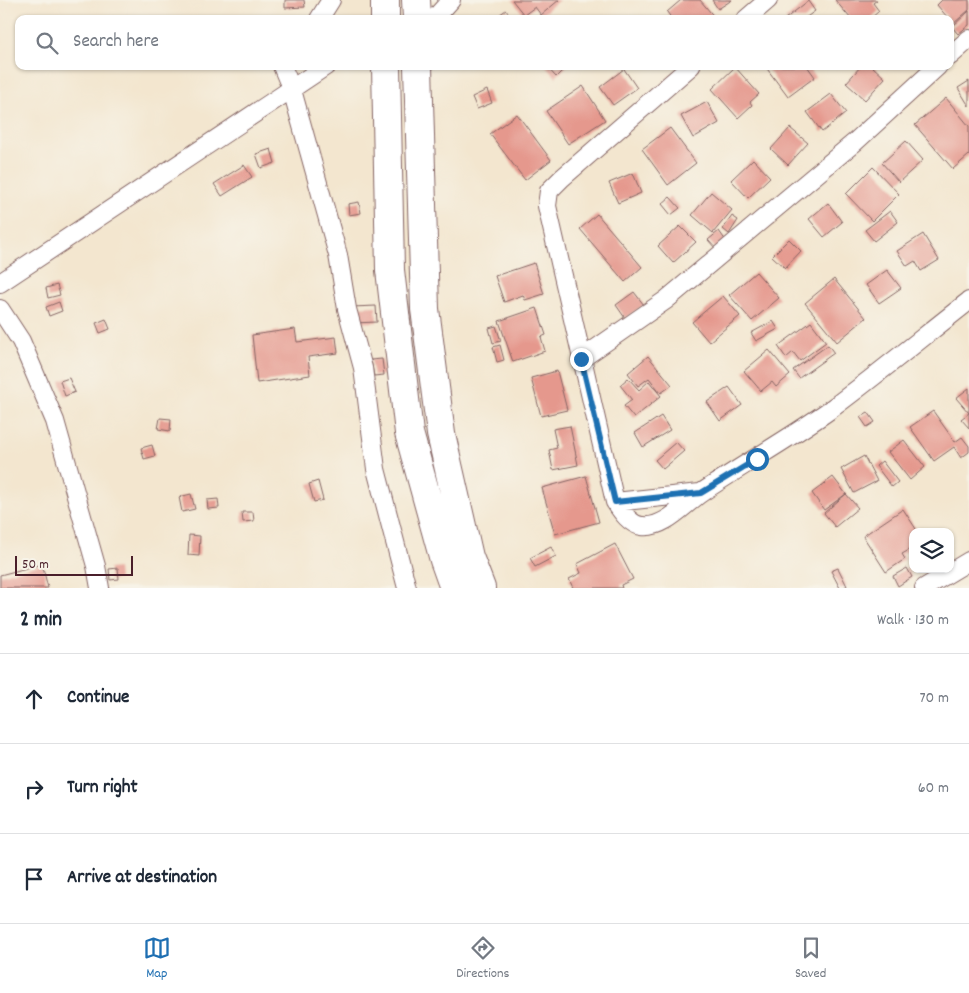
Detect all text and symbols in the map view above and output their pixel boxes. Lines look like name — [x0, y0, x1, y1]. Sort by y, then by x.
search box — [15, 15, 954, 70]
icon: search — [33, 29, 61, 57]
text: Search here — [73, 29, 159, 56]
route end — [570, 348, 593, 371]
route start — [746, 448, 769, 471]
map controls — [909, 528, 954, 573]
button: layers — [909, 528, 954, 573]
scale bar — [15, 553, 132, 576]
text: 50 m — [22, 555, 49, 575]
text: 2 min — [20, 606, 62, 636]
text: Walk · 130 m — [877, 609, 949, 632]
icon: ahead — [20, 685, 48, 713]
text: Continue — [67, 685, 129, 712]
text: 70 m — [919, 687, 949, 710]
icon: right — [20, 775, 48, 803]
text: Turn right — [67, 775, 138, 802]
text: 60 m — [918, 777, 949, 800]
icon: arrive — [20, 865, 48, 893]
text: Arrive at destination — [67, 865, 217, 892]
tab: Map — [143, 934, 171, 984]
tab: Directions — [456, 934, 509, 984]
tab: Saved — [795, 934, 826, 984]

